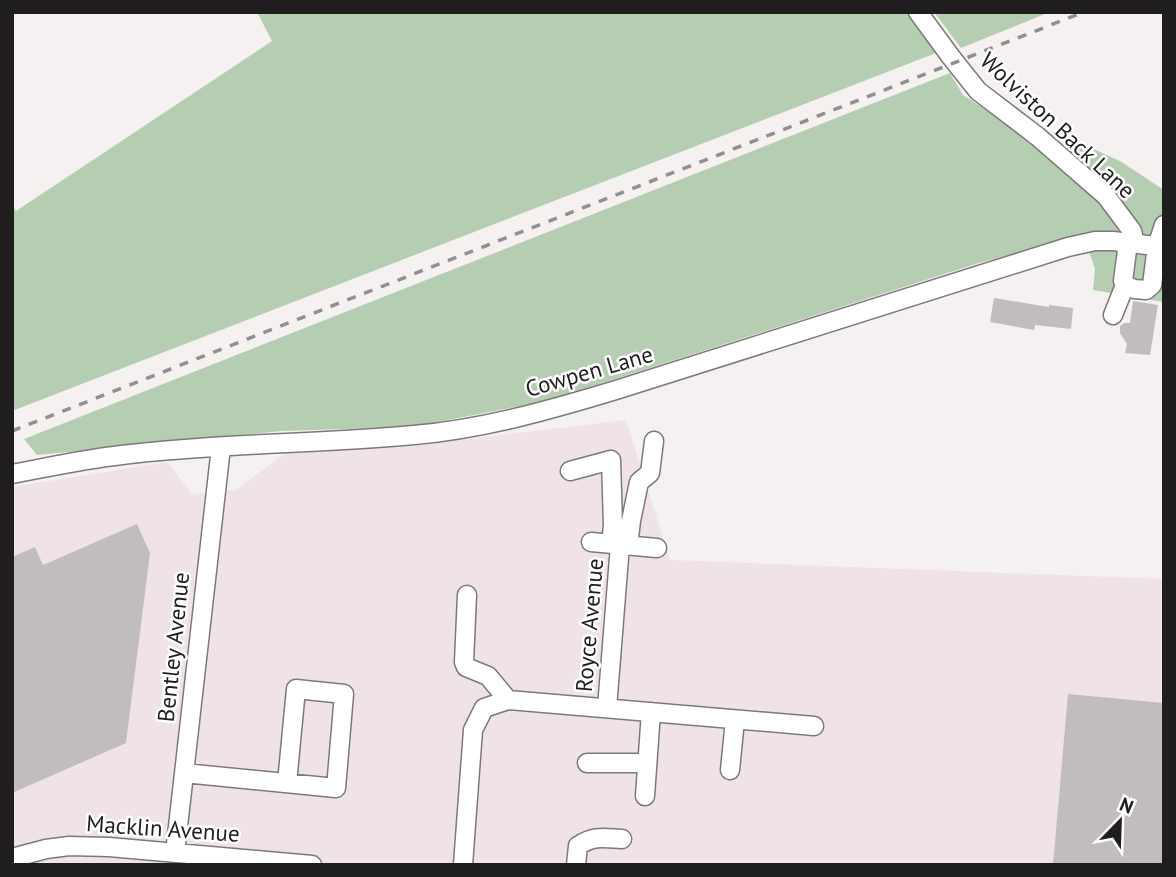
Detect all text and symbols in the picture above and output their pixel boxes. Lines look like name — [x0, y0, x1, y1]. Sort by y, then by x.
street label: Wolviston Back Lane — [974, 46, 1142, 204]
street label: Cowpen Lane — [522, 339, 656, 403]
street label: Royce Avenue — [569, 557, 609, 693]
street label: Bentley Avenue — [151, 571, 195, 723]
north arrow — [1085, 786, 1155, 856]
text: N — [1116, 792, 1137, 819]
street label: Macklin Avenue — [85, 808, 241, 848]

